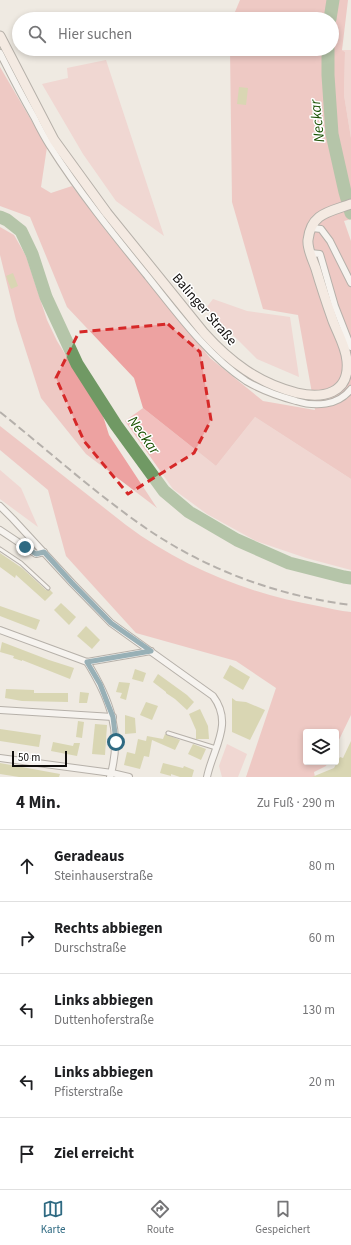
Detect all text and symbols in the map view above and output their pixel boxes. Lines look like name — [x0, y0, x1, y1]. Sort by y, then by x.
search box — [12, 12, 339, 56]
icon: search — [26, 23, 48, 45]
text: Hier suchen — [58, 24, 132, 45]
water label: Neckar — [305, 98, 330, 143]
street label: Balinger Straße — [167, 269, 241, 350]
water label: Neckar — [122, 412, 165, 460]
route end — [16, 538, 34, 556]
map controls — [303, 729, 339, 765]
button: layers — [303, 729, 339, 765]
route start — [107, 733, 125, 751]
scale bar — [12, 749, 67, 768]
text: 50 m — [18, 750, 40, 765]
text: 4 Min. — [16, 791, 61, 815]
text: Zu Fuß · 290 m — [257, 794, 335, 812]
text: Geradeaus — [54, 846, 124, 867]
icon: ahead — [16, 855, 38, 877]
text: 80 m — [309, 857, 335, 875]
text: Steinhauserstraße — [54, 867, 153, 885]
text: Rechts abbiegen — [54, 918, 163, 939]
icon: right — [16, 927, 38, 949]
text: 60 m — [309, 929, 335, 947]
text: Durschstraße — [54, 939, 126, 957]
text: Links abbiegen — [54, 990, 153, 1011]
icon: left — [16, 999, 38, 1021]
text: 130 m — [302, 1001, 335, 1019]
text: Duttenhoferstraße — [54, 1011, 154, 1029]
text: Links abbiegen — [54, 1062, 153, 1083]
icon: left — [16, 1071, 38, 1093]
text: 20 m — [309, 1073, 335, 1091]
text: Pfisterstraße — [54, 1083, 123, 1101]
icon: arrive — [16, 1143, 38, 1165]
text: Ziel erreicht — [54, 1143, 134, 1164]
tab: Karte — [41, 1198, 65, 1237]
tab: Route — [147, 1198, 174, 1237]
tab: Gespeichert — [255, 1198, 310, 1237]

